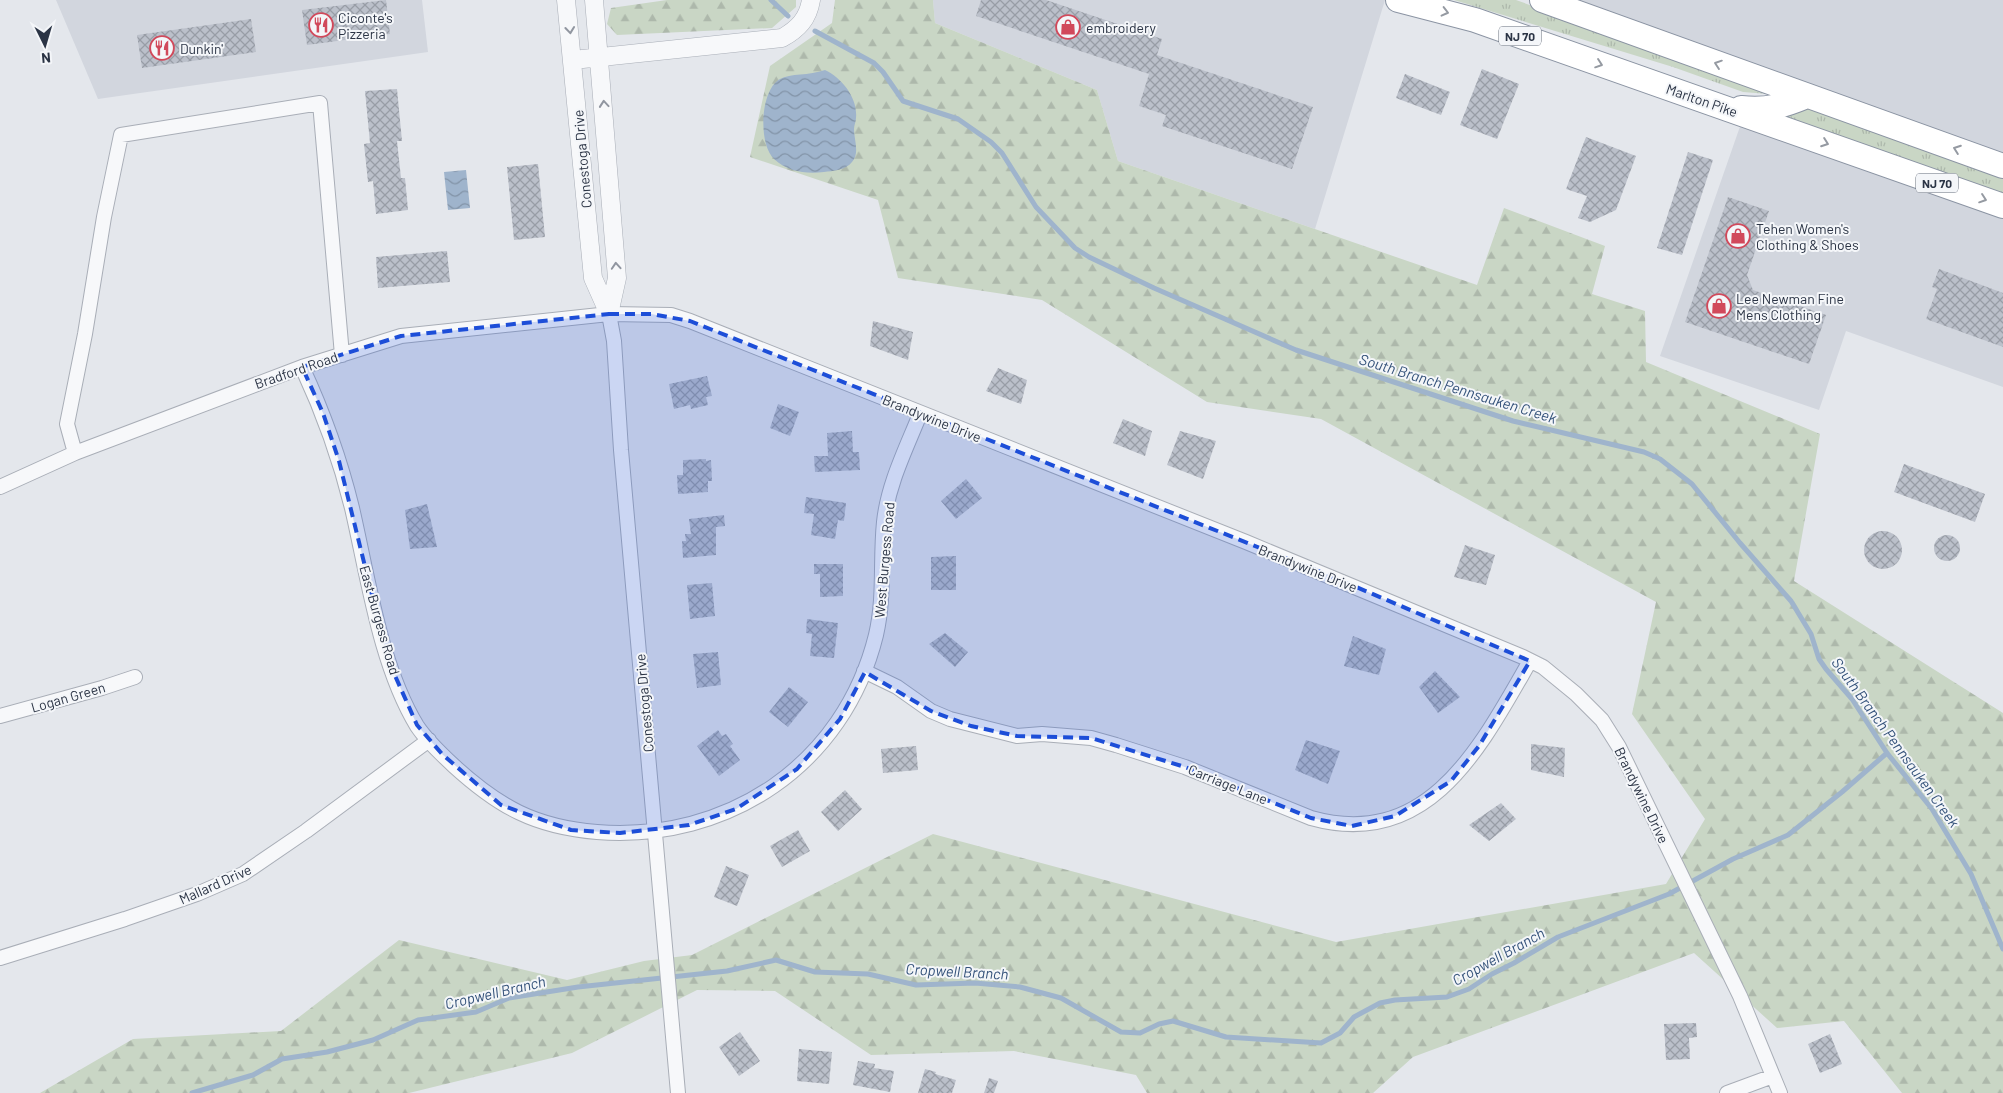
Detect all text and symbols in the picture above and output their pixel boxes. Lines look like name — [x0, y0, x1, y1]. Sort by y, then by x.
one-way arrow — [1441, 7, 1449, 17]
place label: Ciconte's Pizzeria — [338, 9, 393, 42]
restaurant icon: Ciconte's Pizzeria — [308, 12, 334, 38]
shop icon: embroidery — [1055, 14, 1081, 40]
place label: embroidery — [1086, 19, 1156, 36]
north arrow — [20, 20, 70, 70]
one-way arrow — [564, 26, 575, 34]
road number: NJ 70 — [1499, 27, 1541, 46]
restaurant icon: Dunkin' — [149, 35, 175, 61]
place label: Dunkin' — [180, 40, 223, 57]
text: N — [41, 50, 52, 67]
one-way arrow — [1594, 58, 1603, 68]
one-way arrow — [1714, 60, 1723, 70]
street label: Marlton Pike — [1664, 80, 1740, 120]
one-way arrow — [598, 100, 609, 108]
street label: Conestoga Drive — [569, 109, 595, 209]
one-way arrow — [1821, 137, 1829, 147]
one-way arrow — [1953, 145, 1962, 155]
road number: NJ 70 — [1916, 174, 1958, 192]
one-way arrow — [1978, 193, 1987, 203]
place label: Tehen Women's Clothing & Shoes — [1756, 220, 1859, 253]
shop icon: Tehen Women's Clothing & Shoes — [1725, 223, 1751, 249]
one-way arrow — [611, 262, 622, 270]
place label: Lee Newman Fine Mens Clothing — [1736, 290, 1844, 323]
shop icon: Lee Newman Fine Mens Clothing — [1706, 293, 1732, 319]
street label: Bradford Road — [252, 348, 340, 392]
water label: South Branch Pennsauken Creek — [1357, 349, 1560, 427]
street label: Brandywine Drive — [880, 390, 984, 446]
street label: West Burgess Road — [870, 501, 898, 619]
street label: Brandywine Drive — [1256, 540, 1360, 596]
street label: East Burgess Road — [356, 563, 404, 677]
street label: Conestoga Drive — [631, 653, 657, 753]
water label: South Branch Pennsauken Creek — [1828, 654, 1964, 831]
street label: Logan Green — [29, 678, 107, 716]
street label: Brandywine Drive — [1611, 744, 1673, 846]
street label: Carriage Lane — [1186, 760, 1270, 808]
street label: Mallard Drive — [176, 860, 254, 908]
water label: Cropwell Branch — [1449, 923, 1547, 989]
water label: Cropwell Branch — [905, 959, 1009, 983]
water label: Cropwell Branch — [443, 972, 547, 1012]

